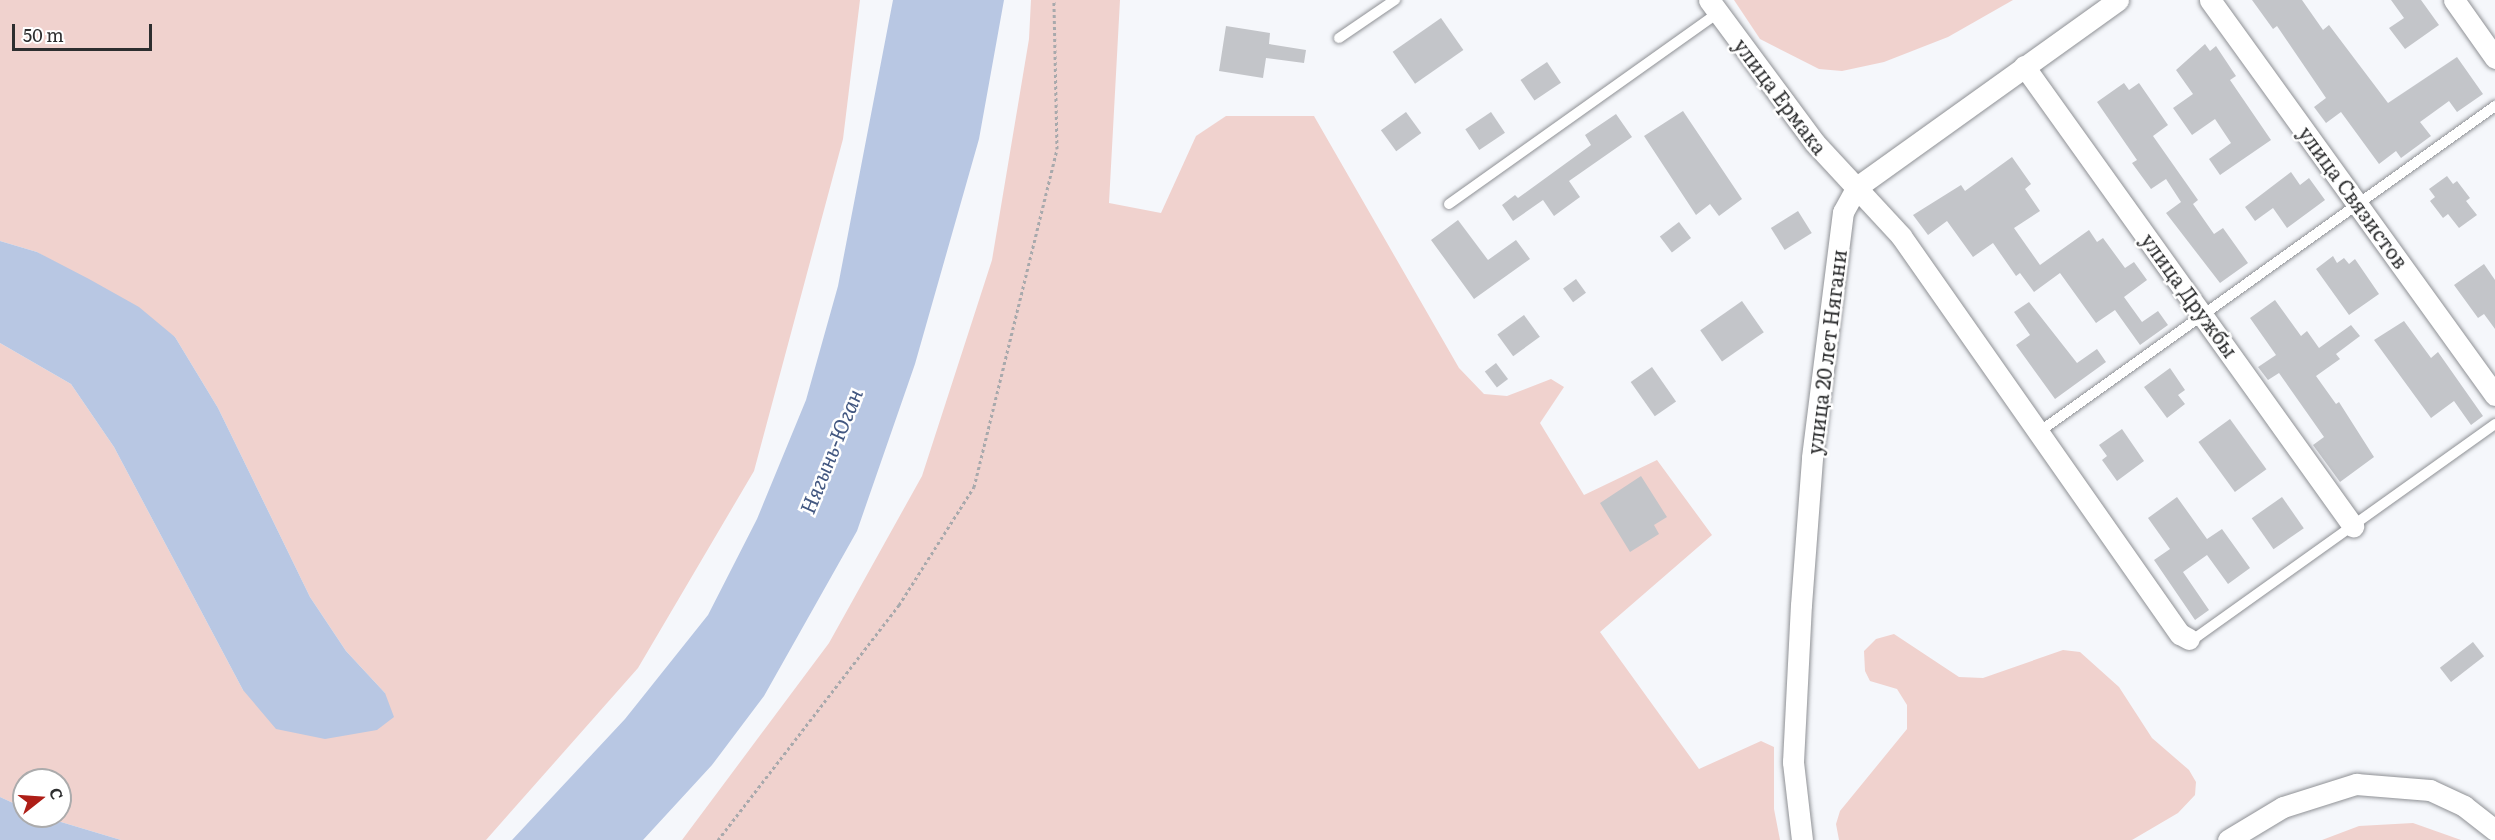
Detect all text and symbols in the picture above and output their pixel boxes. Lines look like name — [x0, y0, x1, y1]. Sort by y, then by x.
scale bar — [15, 12, 154, 50]
text: 50 m — [23, 21, 64, 48]
street label: улица Ермака — [1729, 33, 1833, 159]
street label: улица Связистов — [2294, 121, 2414, 273]
street label: улица Дружбы — [2137, 228, 2243, 362]
street label: улица 20 лет Нягани — [1802, 248, 1850, 456]
water label: Нягынь-Юган — [793, 385, 867, 517]
north arrow — [12, 768, 72, 828]
text: С — [44, 784, 70, 802]

